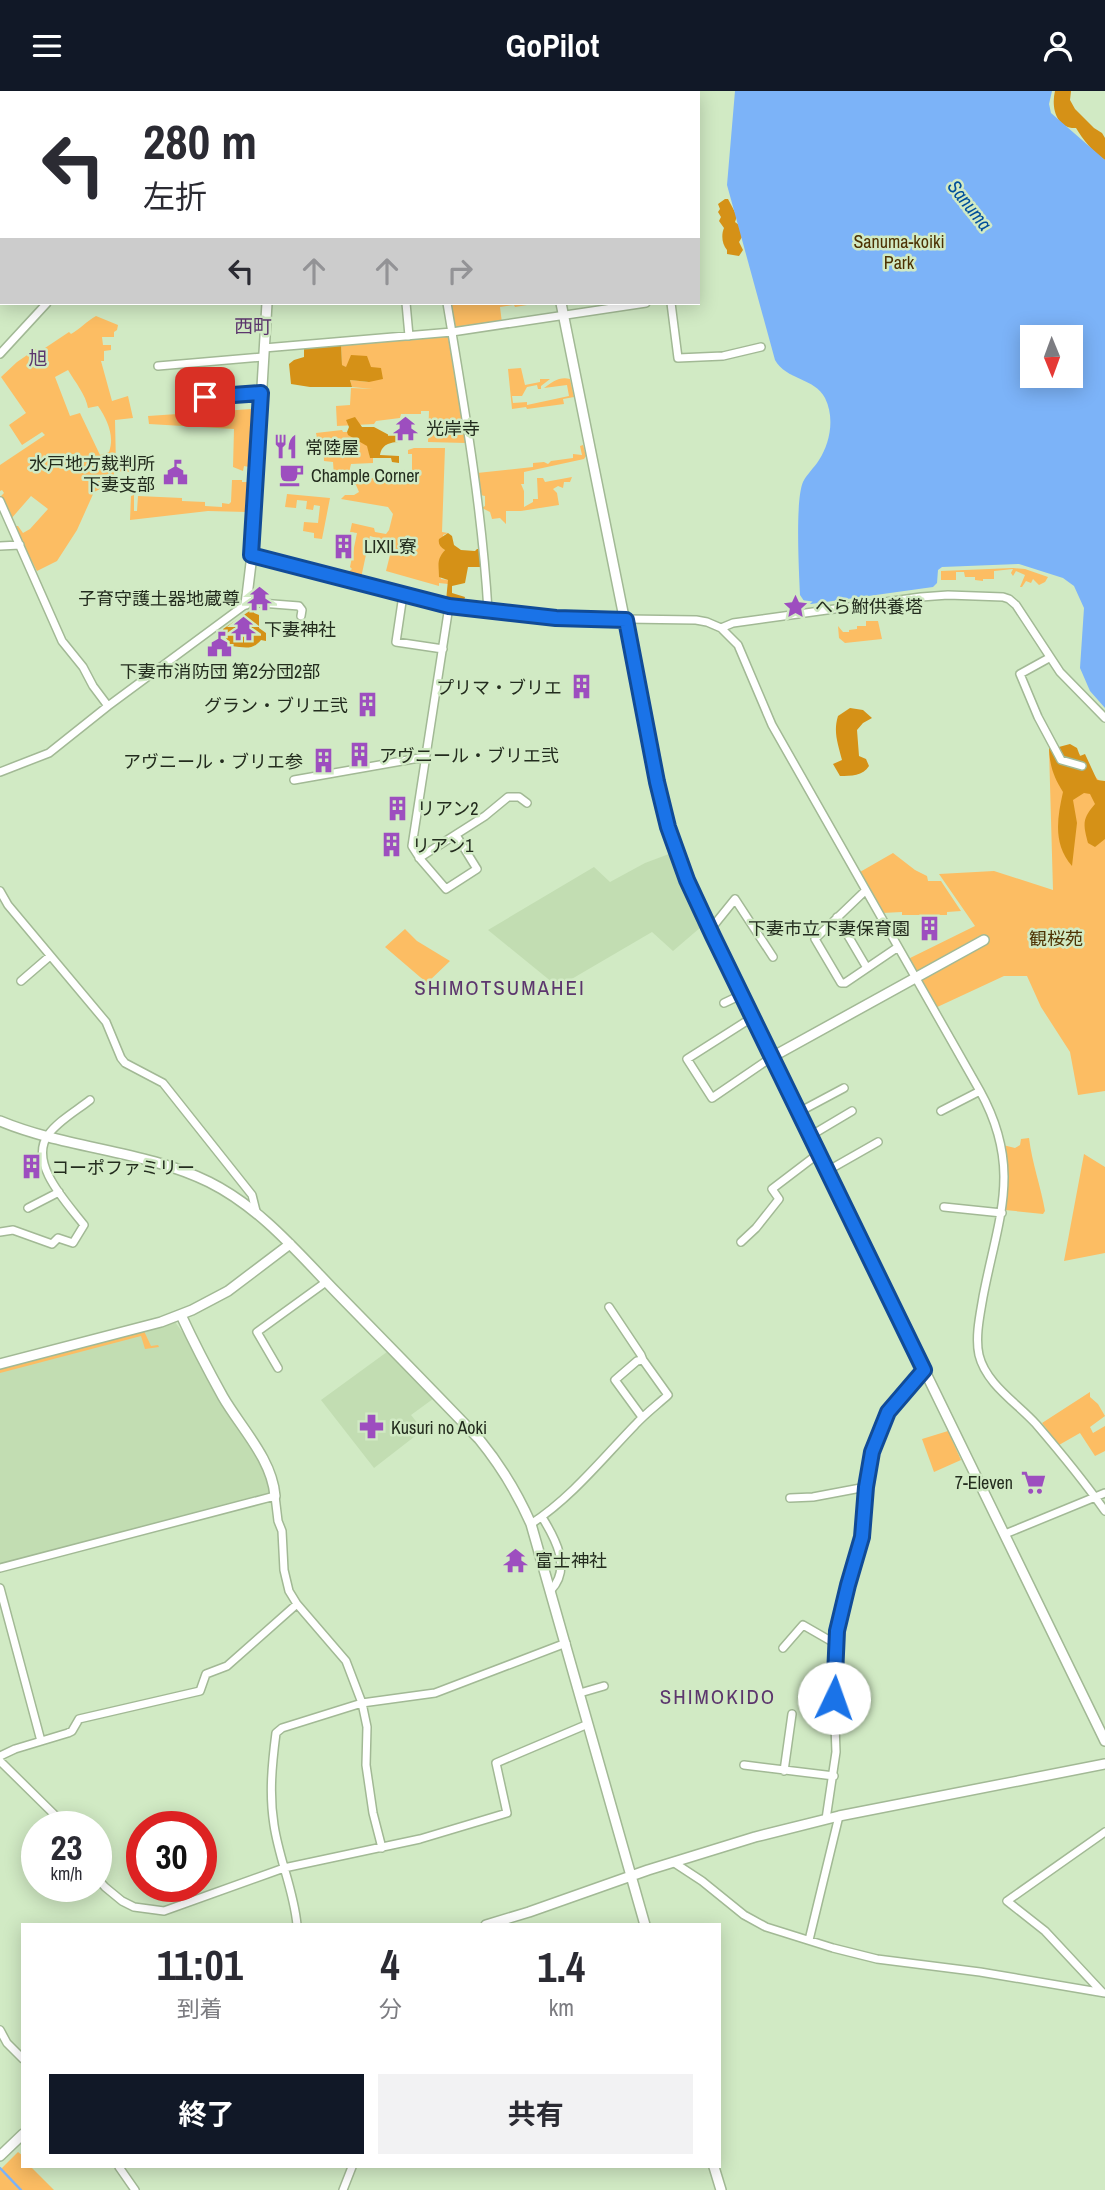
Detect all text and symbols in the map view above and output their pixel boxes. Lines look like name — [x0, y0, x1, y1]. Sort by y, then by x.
text: GoPilot — [506, 24, 599, 67]
icon: menu — [28, 27, 66, 65]
icon: person — [1039, 27, 1077, 65]
text: 280 m — [143, 108, 257, 174]
icon: left — [28, 119, 119, 210]
water label: Sanuma — [942, 174, 998, 236]
text: 左折 — [143, 175, 207, 218]
park label: Sanuma-koiki Park — [853, 229, 945, 275]
icon: left — [222, 252, 260, 290]
icon: ahead — [295, 252, 333, 290]
icon: ahead — [368, 252, 406, 290]
icon: right — [441, 252, 479, 290]
district label: 西町 — [234, 313, 272, 339]
north arrow — [1020, 325, 1083, 389]
map controls — [1020, 325, 1083, 388]
district label: 旭 — [28, 345, 48, 371]
pin — [175, 367, 235, 427]
icon: arrive — [186, 378, 224, 416]
temple icon: 光岸寺 — [392, 414, 420, 442]
place label: 光岸寺 — [426, 416, 480, 441]
restaurant icon: 常陸屋 — [271, 433, 299, 461]
place label: 常陸屋 — [305, 435, 359, 460]
place label: 水戸地方裁判所 下妻支部 — [29, 451, 155, 497]
public building icon: 水戸地方裁判所 下妻支部 — [161, 459, 189, 487]
cafe icon: Chample Corner — [277, 461, 305, 489]
place label: Chample Corner — [311, 463, 419, 488]
building icon: LIXIL寮 — [330, 532, 358, 560]
place label: LIXIL寮 — [364, 534, 416, 559]
temple icon: 子育守護土器地蔵尊 — [246, 584, 274, 612]
place label: 子育守護土器地蔵尊 — [78, 586, 240, 611]
place icon: へら鮒供養塔 — [781, 592, 809, 620]
place label: へら鮒供養塔 — [815, 594, 923, 619]
temple icon: 下妻神社 — [230, 615, 258, 643]
place label: 下妻神社 — [264, 617, 336, 642]
public building icon: 下妻市消防団 第2分団2部 — [206, 630, 234, 658]
place label: 下妻市消防団 第2分団2部 — [120, 659, 320, 684]
building icon: プリマ・ブリエ — [568, 673, 596, 701]
place label: プリマ・ブリエ — [436, 675, 562, 700]
building icon: グラン・ブリエ弐 — [354, 691, 382, 719]
place label: グラン・ブリエ弐 — [204, 693, 348, 718]
building icon: アヴニール・ブリエ弐 — [345, 741, 373, 769]
place label: アヴニール・ブリエ弐 — [379, 743, 559, 768]
building icon: アヴニール・ブリエ参 — [309, 747, 337, 775]
place label: アヴニール・ブリエ参 — [123, 749, 303, 774]
building icon: リアン2 — [383, 794, 411, 822]
place label: リアン2 — [417, 796, 479, 821]
building icon: リアン1 — [378, 831, 406, 859]
place label: リアン1 — [412, 833, 474, 858]
building icon: 下妻市立下妻保育園 — [916, 914, 944, 942]
place label: 下妻市立下妻保育園 — [748, 916, 910, 941]
park label: 観桜苑 — [1029, 926, 1083, 951]
district label: SHIMOTSUMAHEI — [414, 973, 586, 1002]
building icon: コーポファミリー — [17, 1153, 45, 1181]
place label: コーポファミリー — [51, 1155, 195, 1180]
pharmacy icon: Kusuri no Aoki — [357, 1413, 385, 1441]
place label: Kusuri no Aoki — [391, 1415, 487, 1440]
supermarket icon: 7-Eleven — [1019, 1468, 1047, 1496]
place label: 7-Eleven — [955, 1470, 1013, 1495]
temple icon: 富士神社 — [501, 1546, 529, 1574]
place label: 富士神社 — [535, 1548, 607, 1573]
position arrow — [797, 1661, 871, 1735]
district label: SHIMOKIDO — [660, 1682, 776, 1711]
speed limit sign: 30 — [126, 1811, 217, 1902]
text: 23 — [51, 1824, 82, 1871]
text: km/h — [51, 1861, 83, 1886]
text: 11:01 — [157, 1937, 243, 1993]
text: 4 — [381, 1937, 400, 1993]
text: 1.4 — [537, 1939, 585, 1995]
text: km — [549, 1992, 574, 2023]
text: 到着 — [177, 1993, 223, 2024]
text: 分 — [379, 1993, 402, 2024]
button: 終了 — [49, 2074, 364, 2154]
button: 共有 — [378, 2074, 693, 2154]

